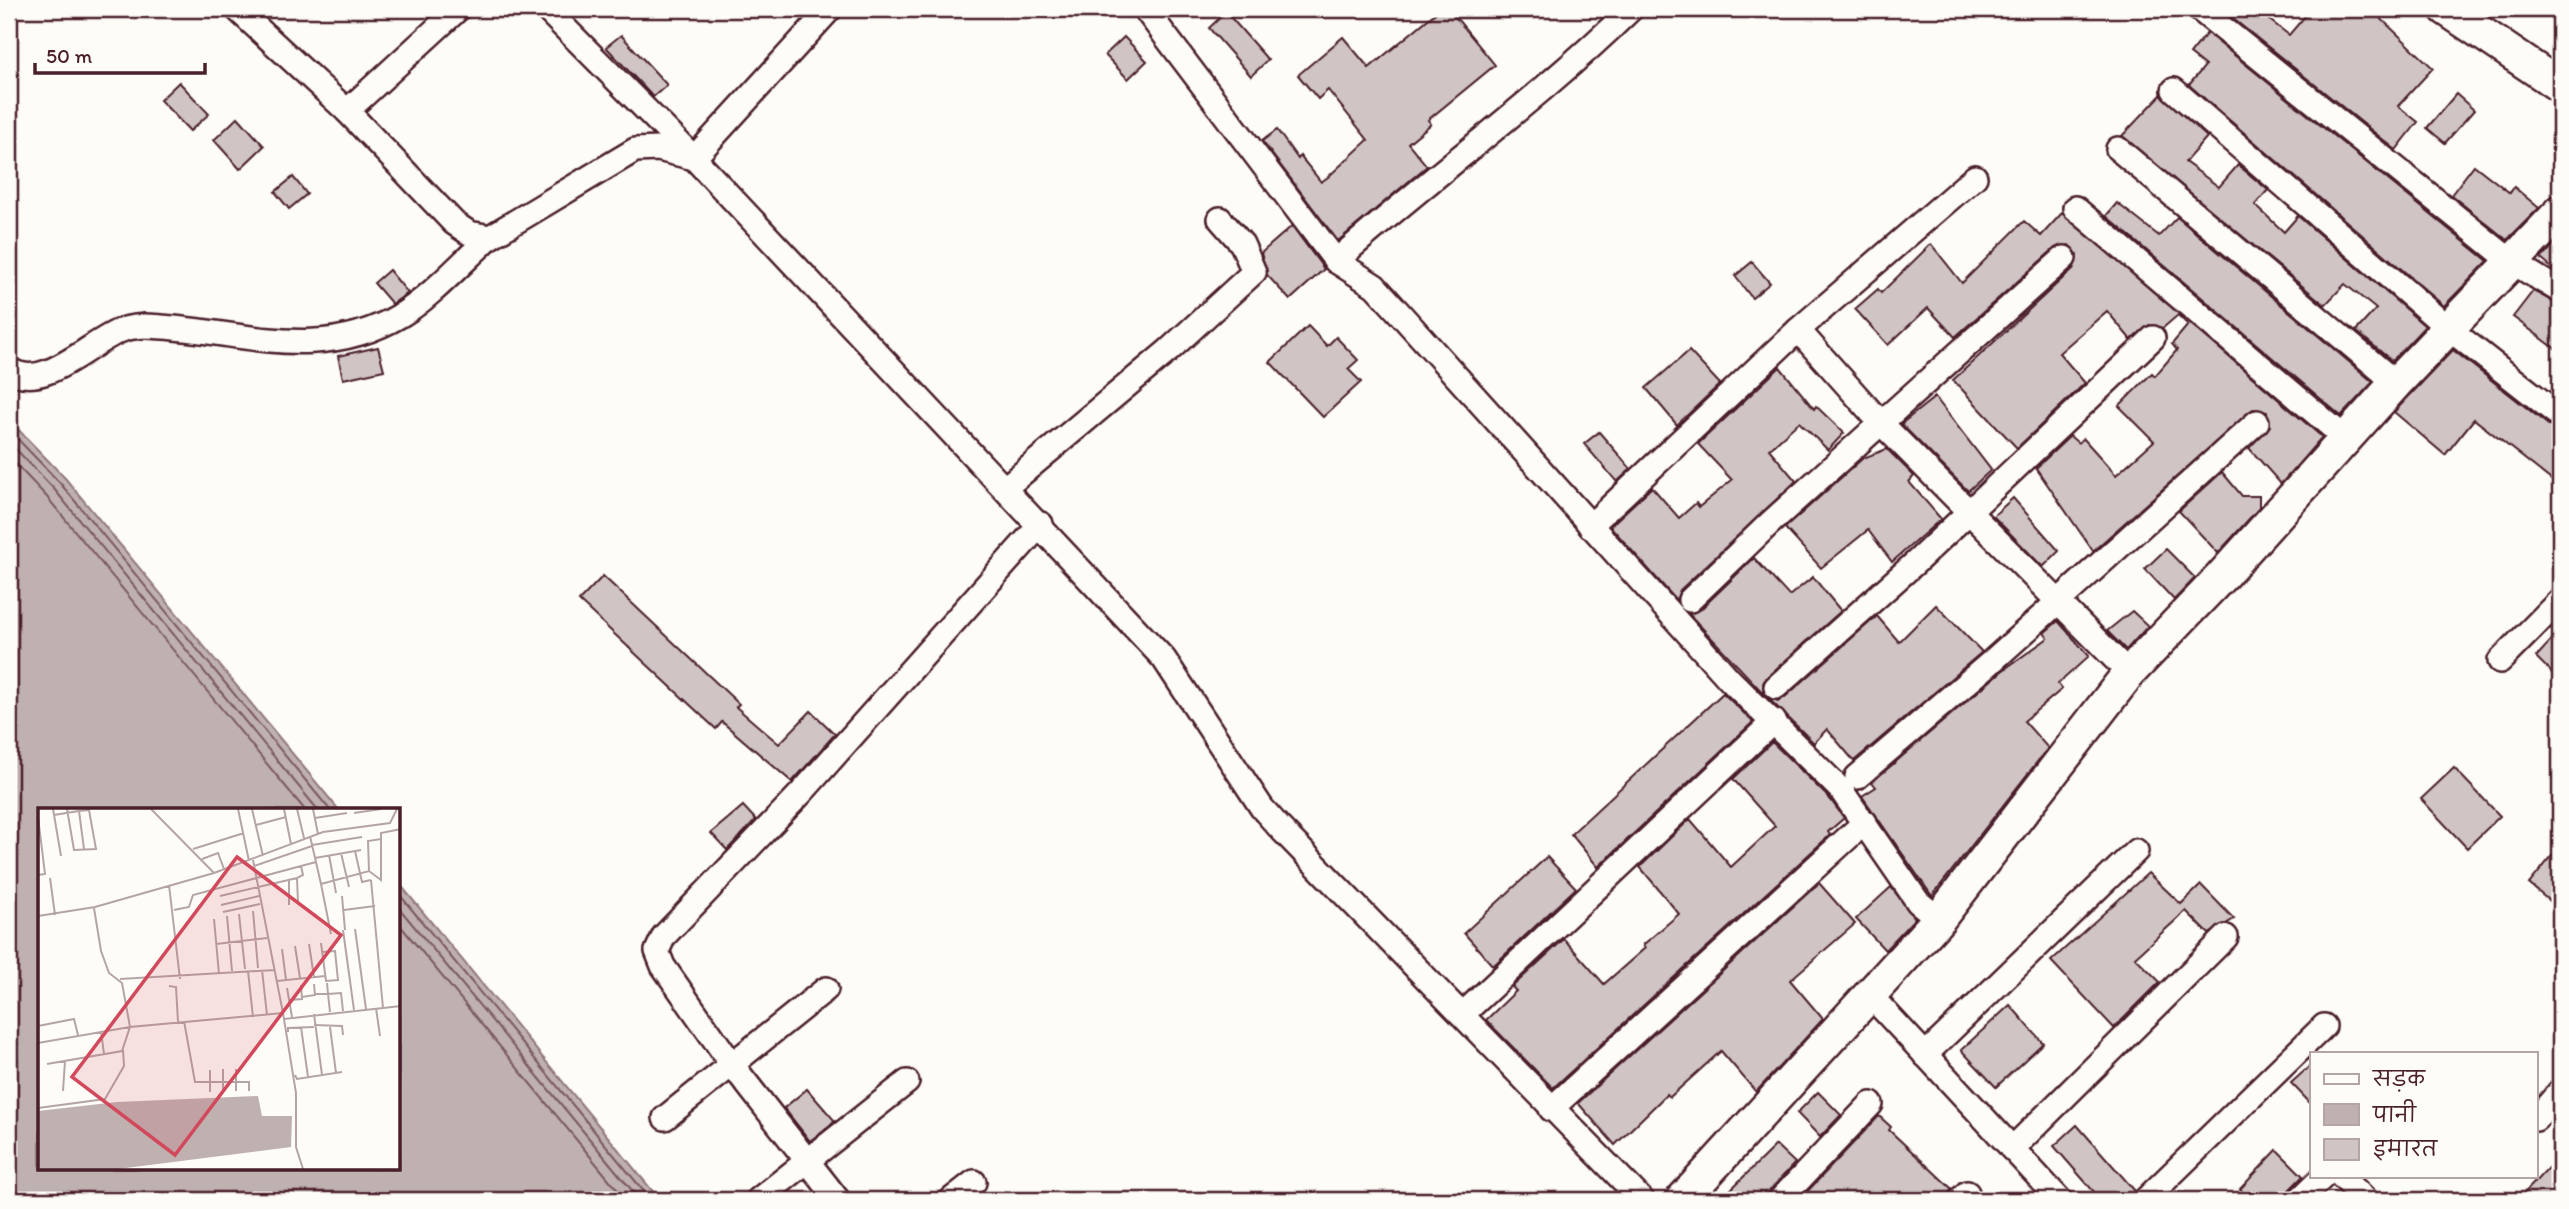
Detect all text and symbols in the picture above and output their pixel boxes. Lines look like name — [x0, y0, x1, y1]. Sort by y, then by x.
scale bar — [35, 32, 205, 76]
text: 50 m — [46, 43, 93, 68]
inset map — [38, 808, 401, 1170]
legend — [2310, 1052, 2538, 1178]
text: सड़क — [2372, 1066, 2426, 1092]
text: पानी — [2372, 1099, 2418, 1127]
text: इमारत — [2373, 1136, 2439, 1161]

